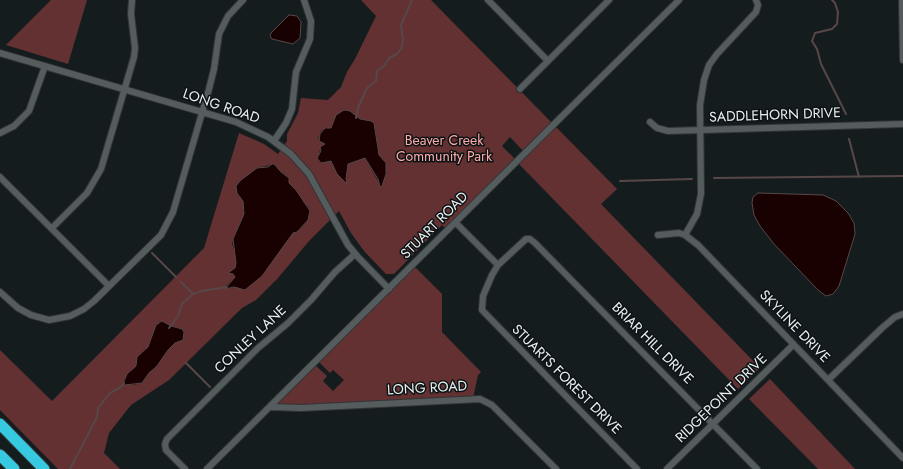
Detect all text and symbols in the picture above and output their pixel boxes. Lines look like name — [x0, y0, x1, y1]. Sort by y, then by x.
street label: LONG ROAD — [180, 86, 262, 128]
street label: SADDLEHORN DRIVE — [709, 105, 841, 127]
park label: Beaver Creek Community Park — [396, 134, 492, 166]
street label: STUART ROAD — [398, 189, 472, 263]
street label: SKYLINE DRIVE — [755, 287, 833, 367]
street label: BRIAR HILL DRIVE — [608, 300, 696, 388]
street label: CONLEY LANE — [212, 302, 290, 378]
street label: STUARTS FOREST DRIVE — [508, 322, 624, 438]
street label: RIDGEPOINT DRIVE — [673, 351, 771, 447]
street label: LONG ROAD — [387, 379, 467, 399]

